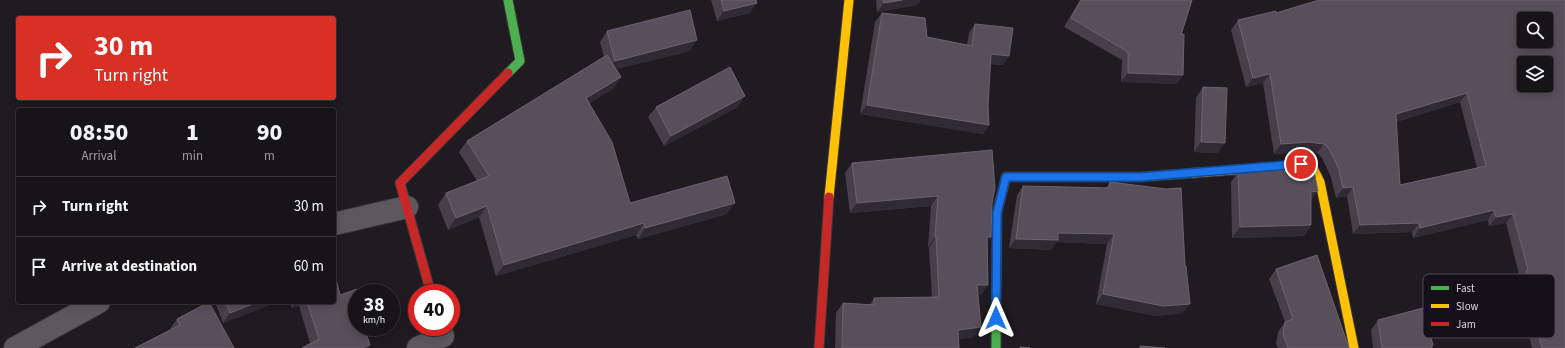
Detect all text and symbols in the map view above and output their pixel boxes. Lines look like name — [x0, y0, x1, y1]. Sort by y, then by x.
map controls — [1517, 12, 1553, 92]
button: search — [1517, 12, 1553, 48]
text: 30 m — [94, 26, 153, 66]
icon: right — [28, 32, 80, 84]
button: layers — [1517, 56, 1553, 92]
text: Turn right — [94, 63, 168, 88]
text: 08:50 — [70, 115, 128, 150]
text: 1 — [186, 115, 199, 150]
text: 90 — [257, 115, 282, 150]
text: Arrival — [82, 147, 116, 165]
text: min — [182, 147, 203, 165]
text: m — [264, 147, 275, 165]
pin — [1284, 147, 1318, 181]
icon: arrive — [1290, 153, 1312, 175]
icon: right — [28, 196, 50, 218]
text: Turn right — [62, 196, 128, 217]
text: 30 m — [294, 196, 324, 217]
icon: arrive — [28, 256, 50, 278]
text: Arrive at destination — [62, 256, 197, 277]
text: 60 m — [294, 256, 324, 277]
legend — [1423, 274, 1555, 338]
text: Fast — [1456, 281, 1475, 296]
speed limit sign: 40 — [408, 284, 460, 336]
text: 38 — [363, 291, 385, 319]
position arrow — [975, 297, 1017, 339]
text: Slow — [1456, 299, 1479, 314]
text: km/h — [363, 313, 385, 327]
text: Jam — [1456, 317, 1476, 332]

